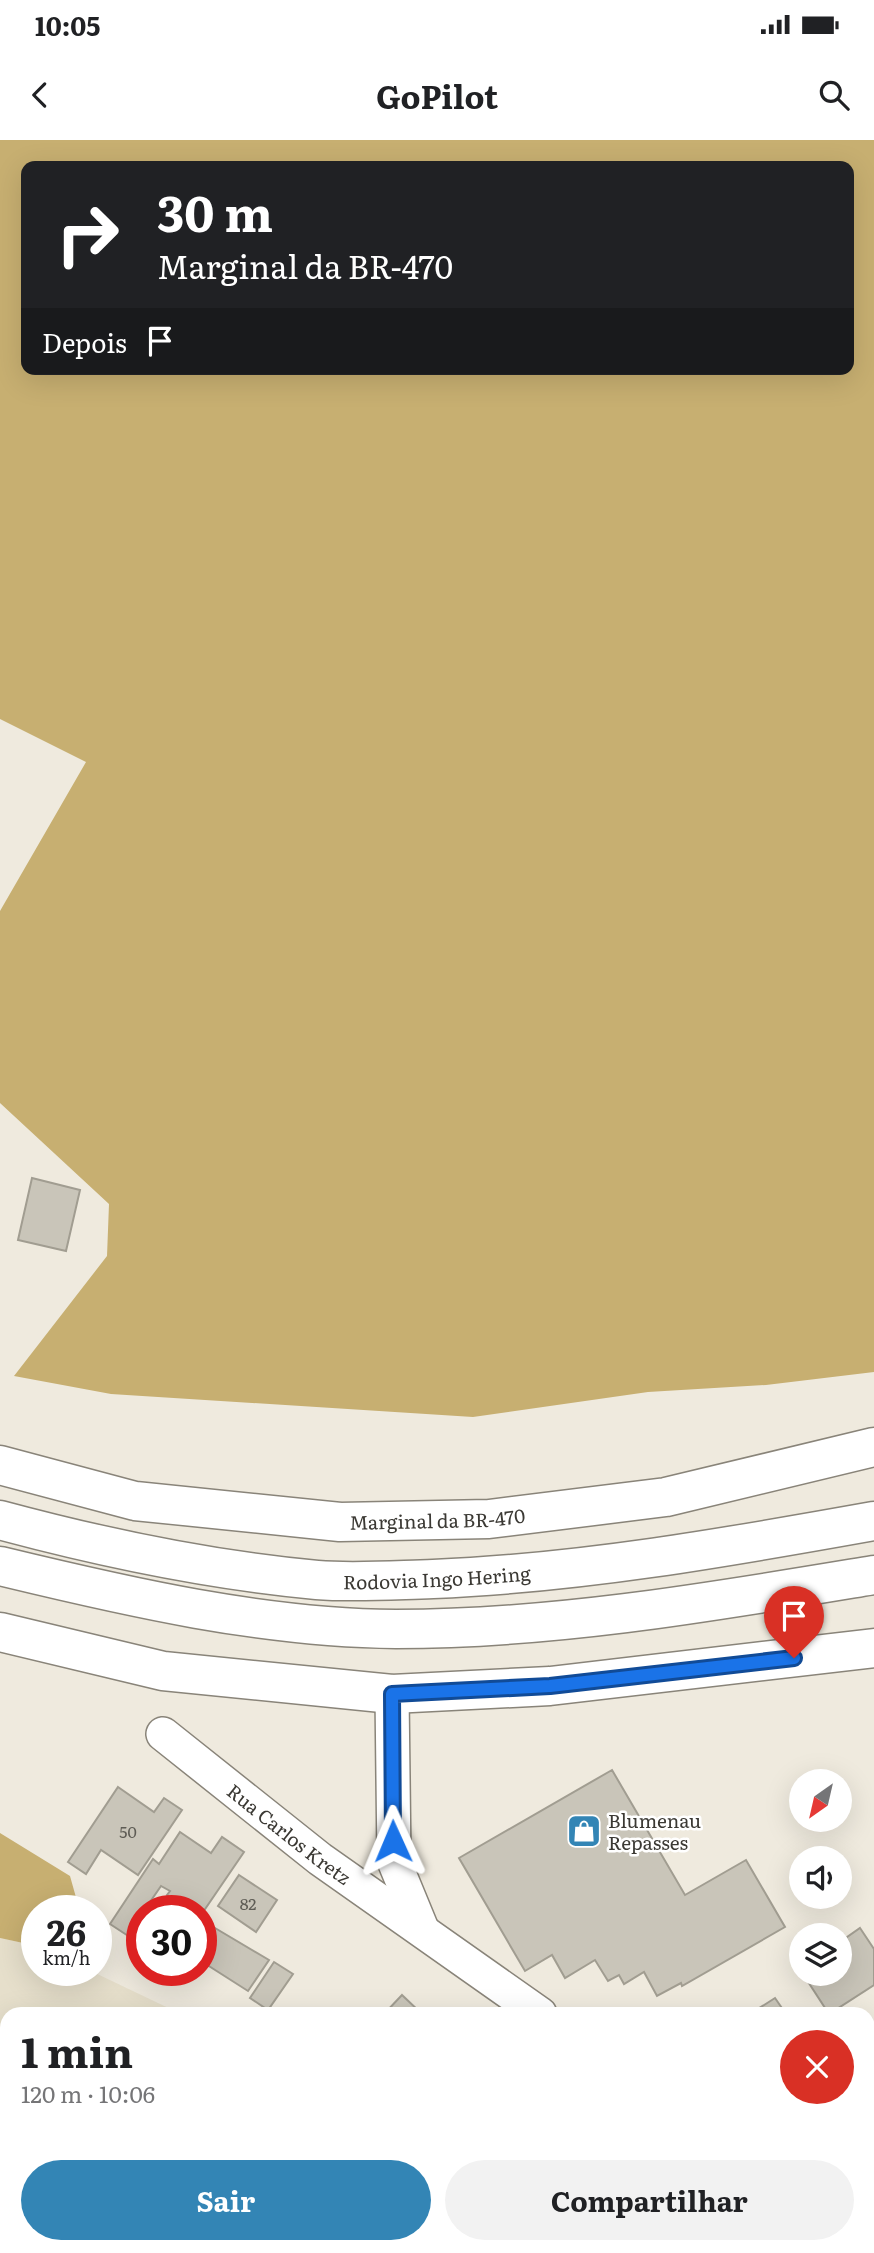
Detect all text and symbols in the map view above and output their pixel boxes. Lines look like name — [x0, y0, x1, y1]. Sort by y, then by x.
text: 10:05 — [35, 5, 100, 44]
text: GoPilot — [376, 71, 498, 119]
icon: back — [21, 76, 59, 114]
icon: search — [815, 76, 853, 114]
text: 30 m — [157, 174, 273, 247]
icon: right — [42, 189, 133, 280]
text: Marginal da BR-470 — [157, 241, 453, 289]
text: Depois — [42, 322, 127, 361]
icon: arrive — [141, 322, 179, 360]
street label: Marginal da BR-470 — [349, 1501, 527, 1536]
street label: Rodovia Ingo Hering — [343, 1558, 532, 1595]
pin — [764, 1586, 824, 1658]
icon: arrive — [775, 1597, 813, 1635]
north arrow — [789, 1769, 852, 1832]
map controls — [789, 1769, 852, 1986]
street label: Rua Carlos Kretz — [222, 1777, 357, 1891]
position arrow — [356, 1804, 430, 1878]
place label: Blumenau Repasses — [608, 1806, 701, 1856]
shop icon: Blumenau Repasses — [565, 1812, 603, 1850]
house number: 50 — [119, 1819, 137, 1843]
button: sound — [789, 1846, 852, 1909]
house number: 82 — [240, 1891, 256, 1915]
speed limit sign: 30 — [126, 1895, 217, 1986]
text: 26 — [47, 1905, 86, 1957]
button: layers — [789, 1923, 852, 1986]
text: km/h — [43, 1944, 90, 1971]
text: 1 min — [21, 2019, 133, 2081]
button: close — [780, 2030, 854, 2104]
text: 120 m · 10:06 — [21, 2076, 155, 2110]
button: Sair — [21, 2160, 431, 2240]
button: Compartilhar — [445, 2160, 854, 2240]

